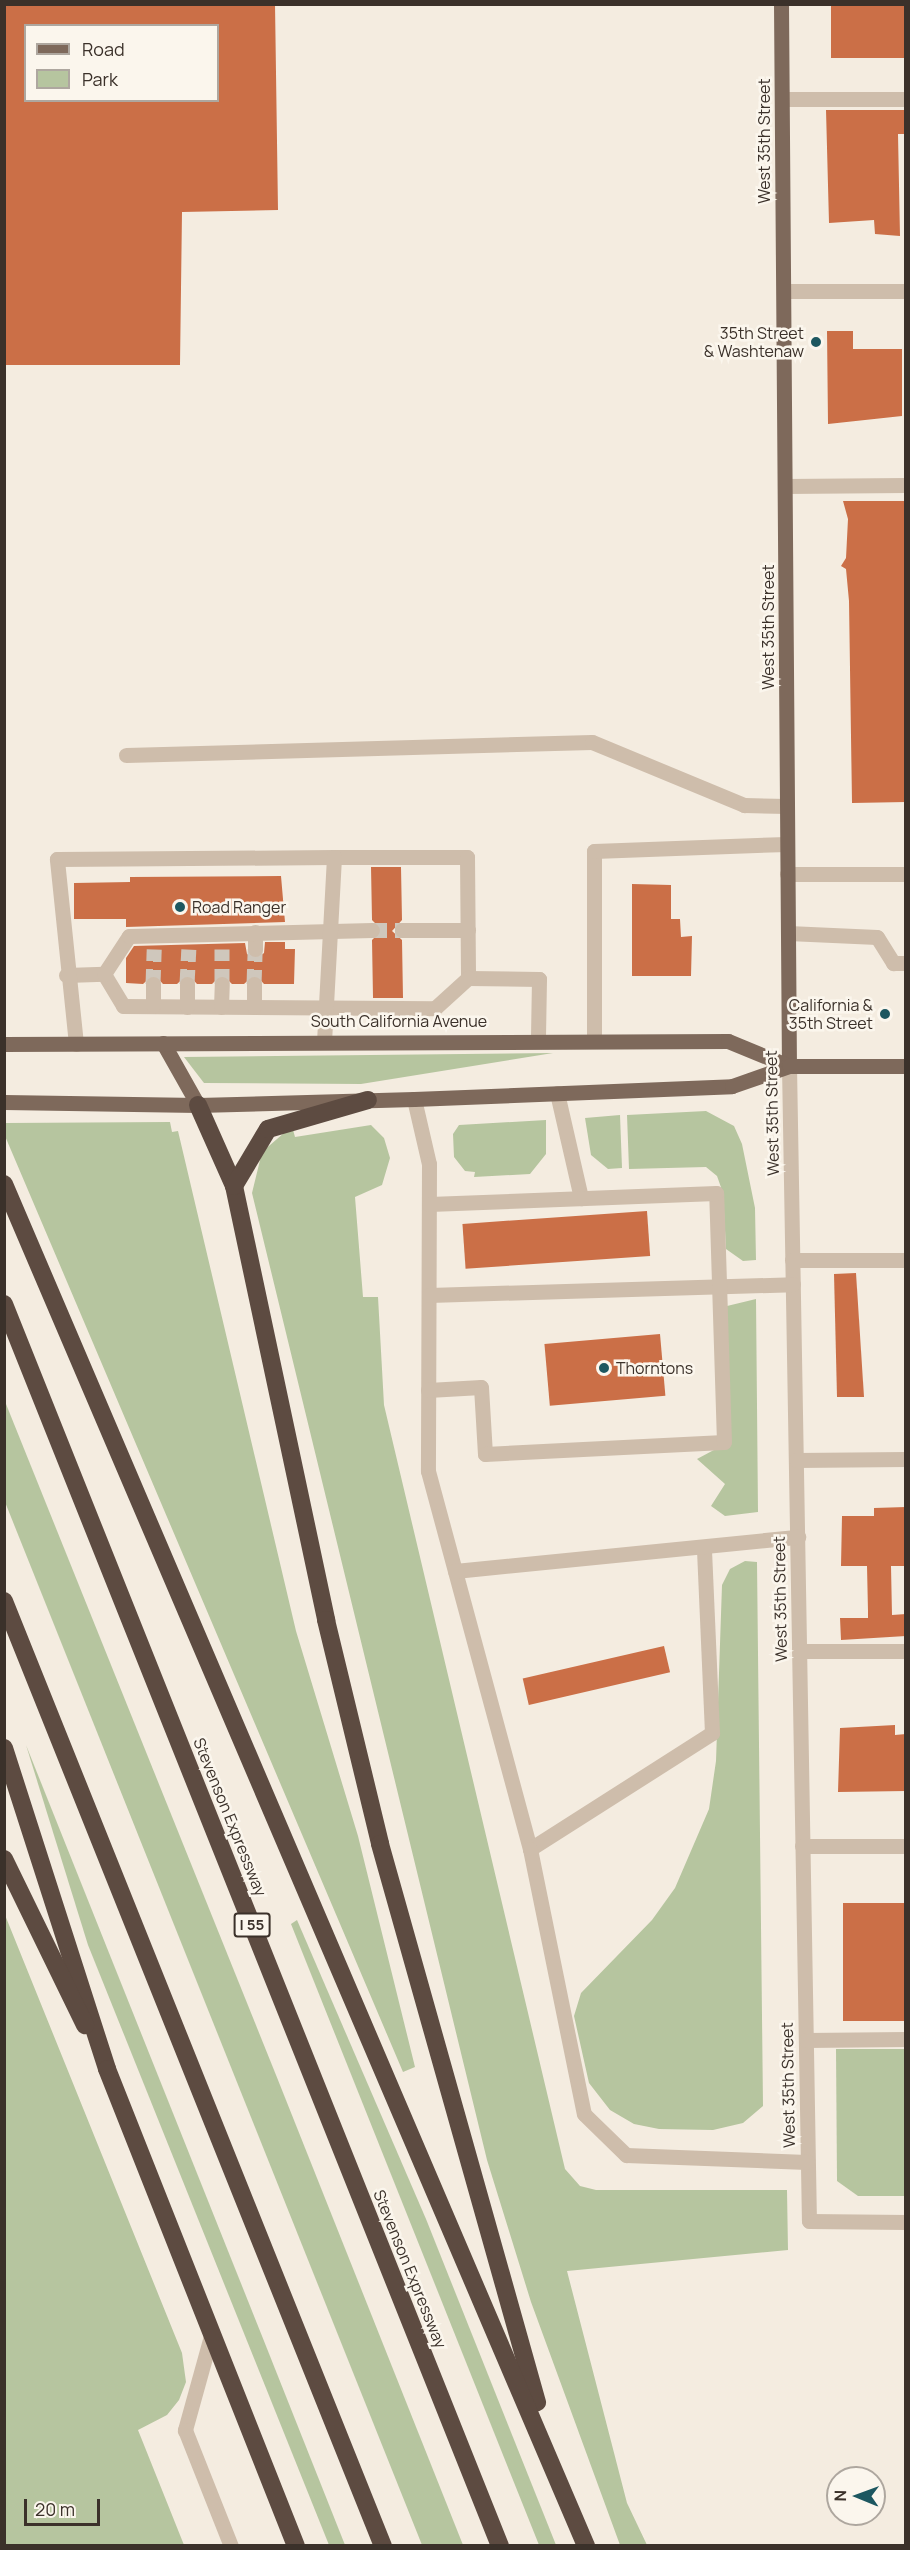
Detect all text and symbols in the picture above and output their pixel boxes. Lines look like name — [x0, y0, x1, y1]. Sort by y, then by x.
legend — [24, 24, 219, 102]
text: Road — [82, 37, 125, 61]
text: Park — [82, 67, 118, 91]
street label: West 35th Street — [754, 78, 774, 204]
place label: 35th Street & Washtenaw — [704, 323, 804, 361]
marker: 35th Street & Washtenaw — [809, 335, 823, 349]
street label: West 35th Street — [758, 564, 778, 690]
place label: Road Ranger — [192, 897, 286, 917]
marker: Road Ranger — [173, 900, 187, 914]
place label: California & 35th Street — [789, 995, 873, 1033]
marker: California & 35th Street — [878, 1007, 892, 1021]
street label: South California Avenue — [311, 1011, 487, 1031]
street label: West 35th Street — [761, 1050, 783, 1176]
place label: Thorntons — [616, 1358, 693, 1378]
marker: Thorntons — [597, 1361, 611, 1375]
street label: West 35th Street — [769, 1536, 791, 1662]
street label: Stevenson Expressway — [189, 1735, 271, 1899]
road number: I 55 — [232, 1913, 272, 1937]
street label: West 35th Street — [777, 2022, 799, 2148]
street label: Stevenson Expressway — [369, 2187, 451, 2351]
north arrow — [826, 2466, 886, 2526]
scale bar — [27, 2487, 104, 2525]
text: N — [829, 2490, 851, 2502]
text: 20 m — [35, 2497, 75, 2521]

